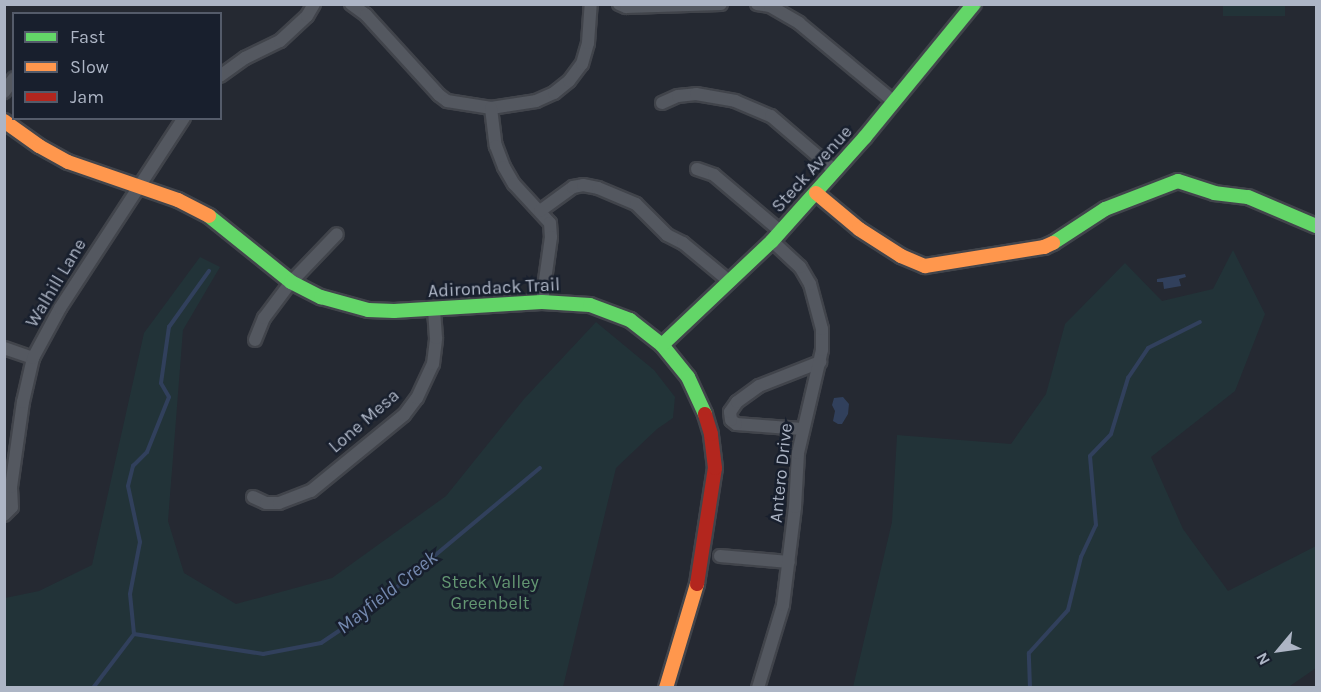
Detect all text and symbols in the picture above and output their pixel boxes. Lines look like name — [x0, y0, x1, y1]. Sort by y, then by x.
legend — [12, 12, 222, 120]
text: Fast — [70, 26, 105, 48]
text: Slow — [70, 56, 109, 78]
text: Jam — [70, 86, 104, 108]
street label: Steck Avenue — [767, 121, 857, 217]
street label: Walhill Lane — [21, 235, 91, 331]
street label: Adirondack Trail — [427, 274, 561, 302]
street label: Lone Mesa — [324, 384, 404, 458]
street label: Antero Drive — [765, 422, 797, 524]
water label: Mayfield Creek — [332, 545, 442, 639]
park label: Steck Valley Greenbelt — [441, 572, 539, 614]
north arrow — [1249, 620, 1309, 680]
text: N — [1252, 649, 1274, 669]

